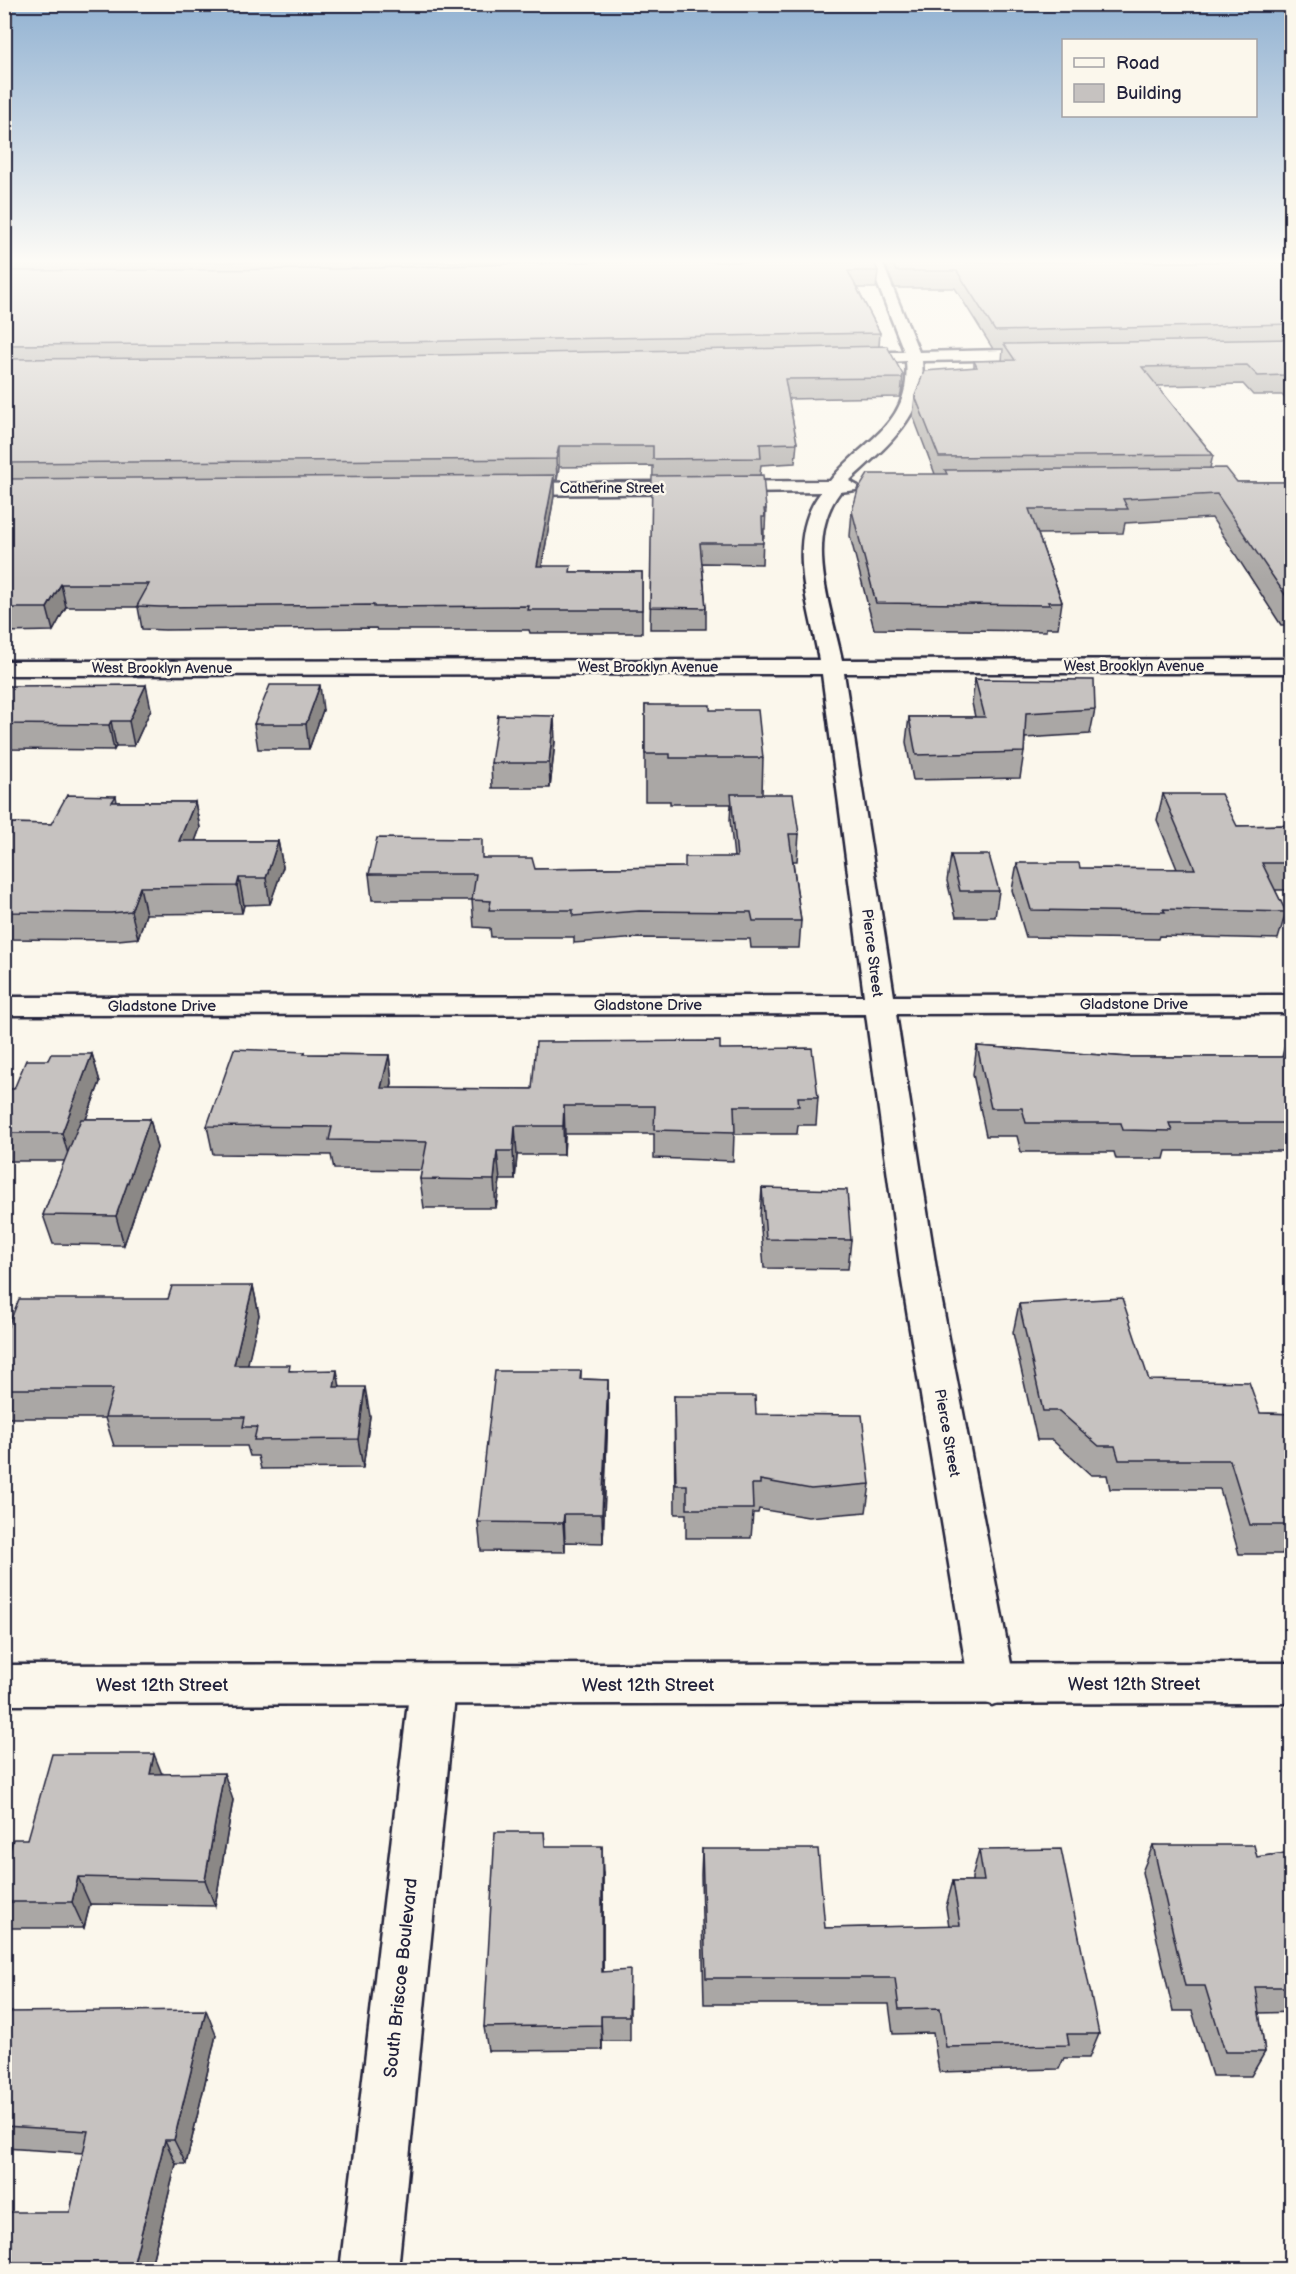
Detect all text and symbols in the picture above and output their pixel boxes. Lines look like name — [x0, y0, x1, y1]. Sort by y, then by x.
legend — [1062, 39, 1257, 117]
text: Road — [1116, 53, 1160, 74]
text: Building — [1116, 83, 1182, 104]
street label: Catherine Street — [560, 480, 665, 497]
street label: West Brooklyn Avenue — [1064, 658, 1204, 675]
street label: West Brooklyn Avenue — [578, 659, 718, 676]
street label: West Brooklyn Avenue — [92, 660, 232, 677]
street label: Pierce Street — [857, 908, 887, 999]
street label: Gladstone Drive — [1080, 995, 1188, 1014]
street label: Gladstone Drive — [594, 996, 702, 1015]
street label: Gladstone Drive — [108, 997, 216, 1016]
street label: Pierce Street — [930, 1388, 964, 1479]
street label: West 12th Street — [1068, 1674, 1201, 1695]
street label: West 12th Street — [96, 1675, 229, 1696]
street label: West 12th Street — [582, 1675, 715, 1696]
street label: South Briscoe Boulevard — [380, 1877, 422, 2079]

